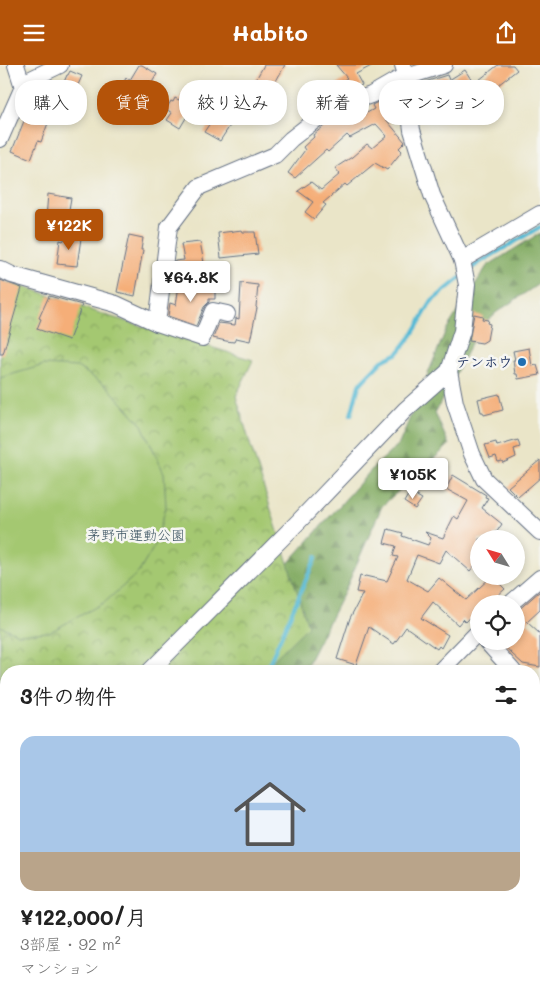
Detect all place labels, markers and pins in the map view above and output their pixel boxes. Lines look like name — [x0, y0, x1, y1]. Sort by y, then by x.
pin: ¥122K — [34, 209, 104, 251]
pin: ¥64.8K — [150, 261, 232, 303]
place label: テンホウ — [456, 352, 512, 371]
marker: テンホウ — [516, 356, 528, 368]
pin: ¥105K — [378, 457, 448, 500]

